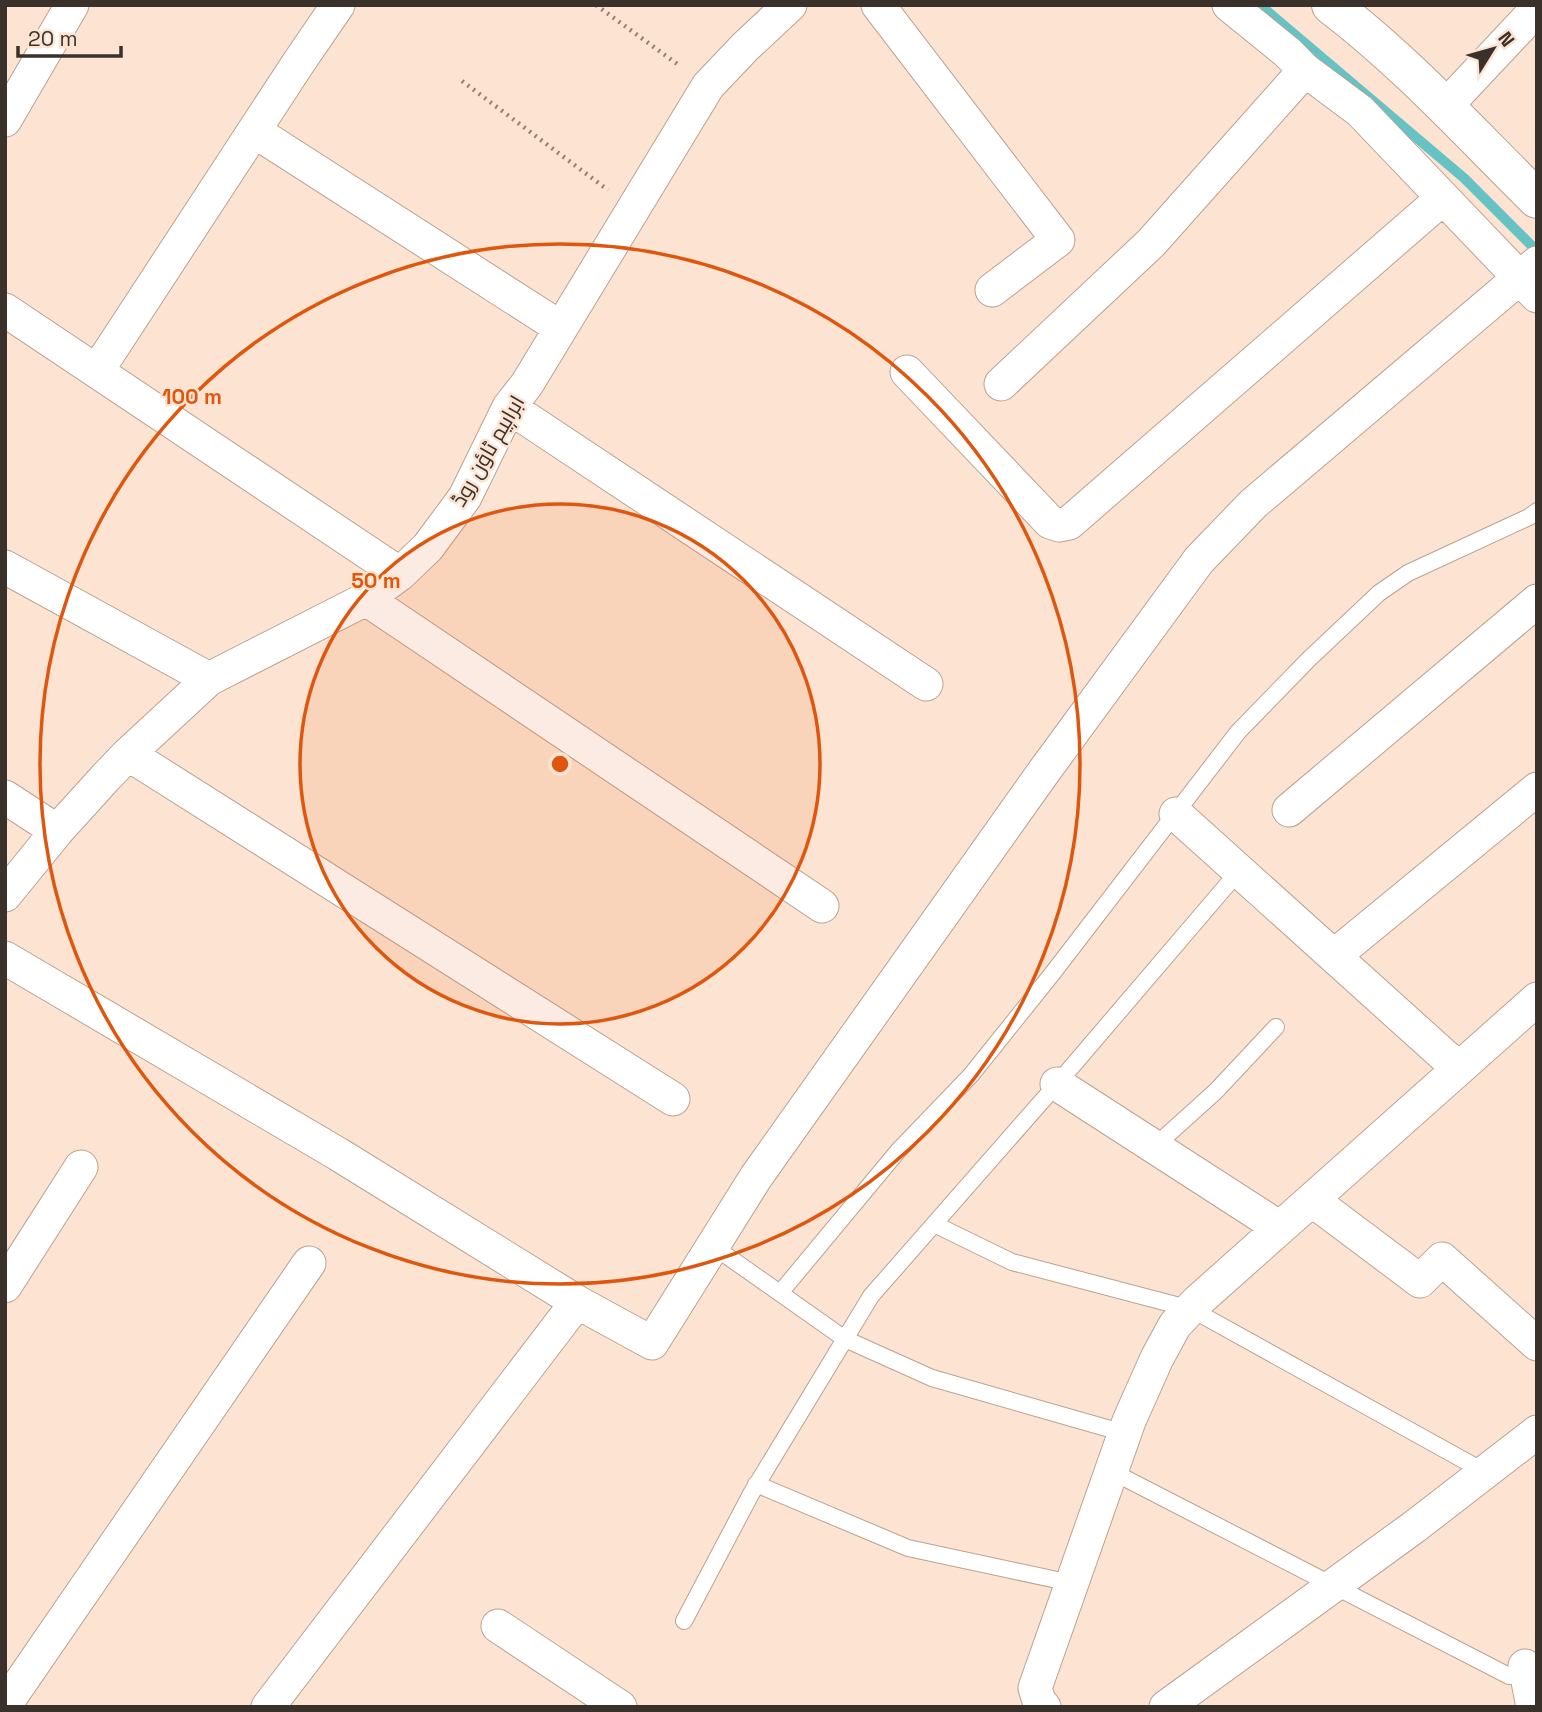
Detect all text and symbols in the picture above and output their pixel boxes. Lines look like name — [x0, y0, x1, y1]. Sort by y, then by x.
scale bar — [18, 14, 121, 58]
north arrow — [1458, 14, 1528, 84]
text: 20 m — [28, 25, 78, 52]
text: N — [1492, 26, 1520, 52]
text: 100 m — [162, 383, 222, 410]
street label: ابراہیم ٹاؤن روڈ — [445, 390, 531, 512]
text: 50 m — [351, 567, 401, 594]
centre of rings — [548, 752, 572, 776]

